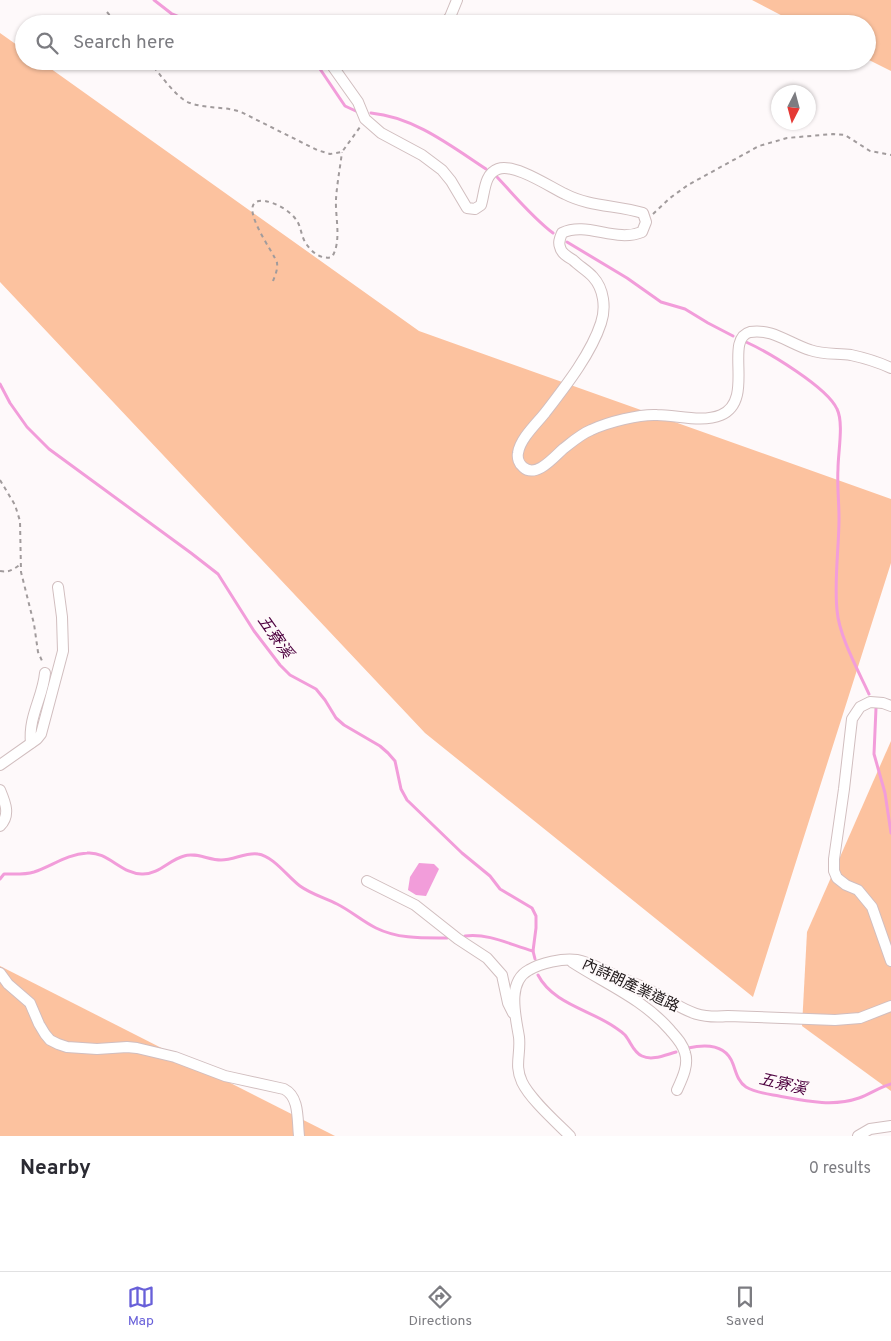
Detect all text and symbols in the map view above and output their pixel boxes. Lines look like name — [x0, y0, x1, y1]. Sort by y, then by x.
search box — [15, 15, 876, 70]
icon: search — [33, 29, 61, 57]
text: Search here — [73, 31, 175, 55]
north arrow — [771, 85, 816, 130]
water label: 五寮溪 — [252, 612, 297, 664]
street label: 內詩朗產業道路 — [579, 955, 682, 1017]
water label: 五寮溪 — [757, 1070, 810, 1101]
text: Nearby — [20, 1155, 91, 1182]
text: 0 results — [809, 1159, 871, 1179]
tab: Map — [127, 1283, 155, 1330]
tab: Directions — [408, 1283, 472, 1330]
tab: Saved — [726, 1283, 764, 1330]

